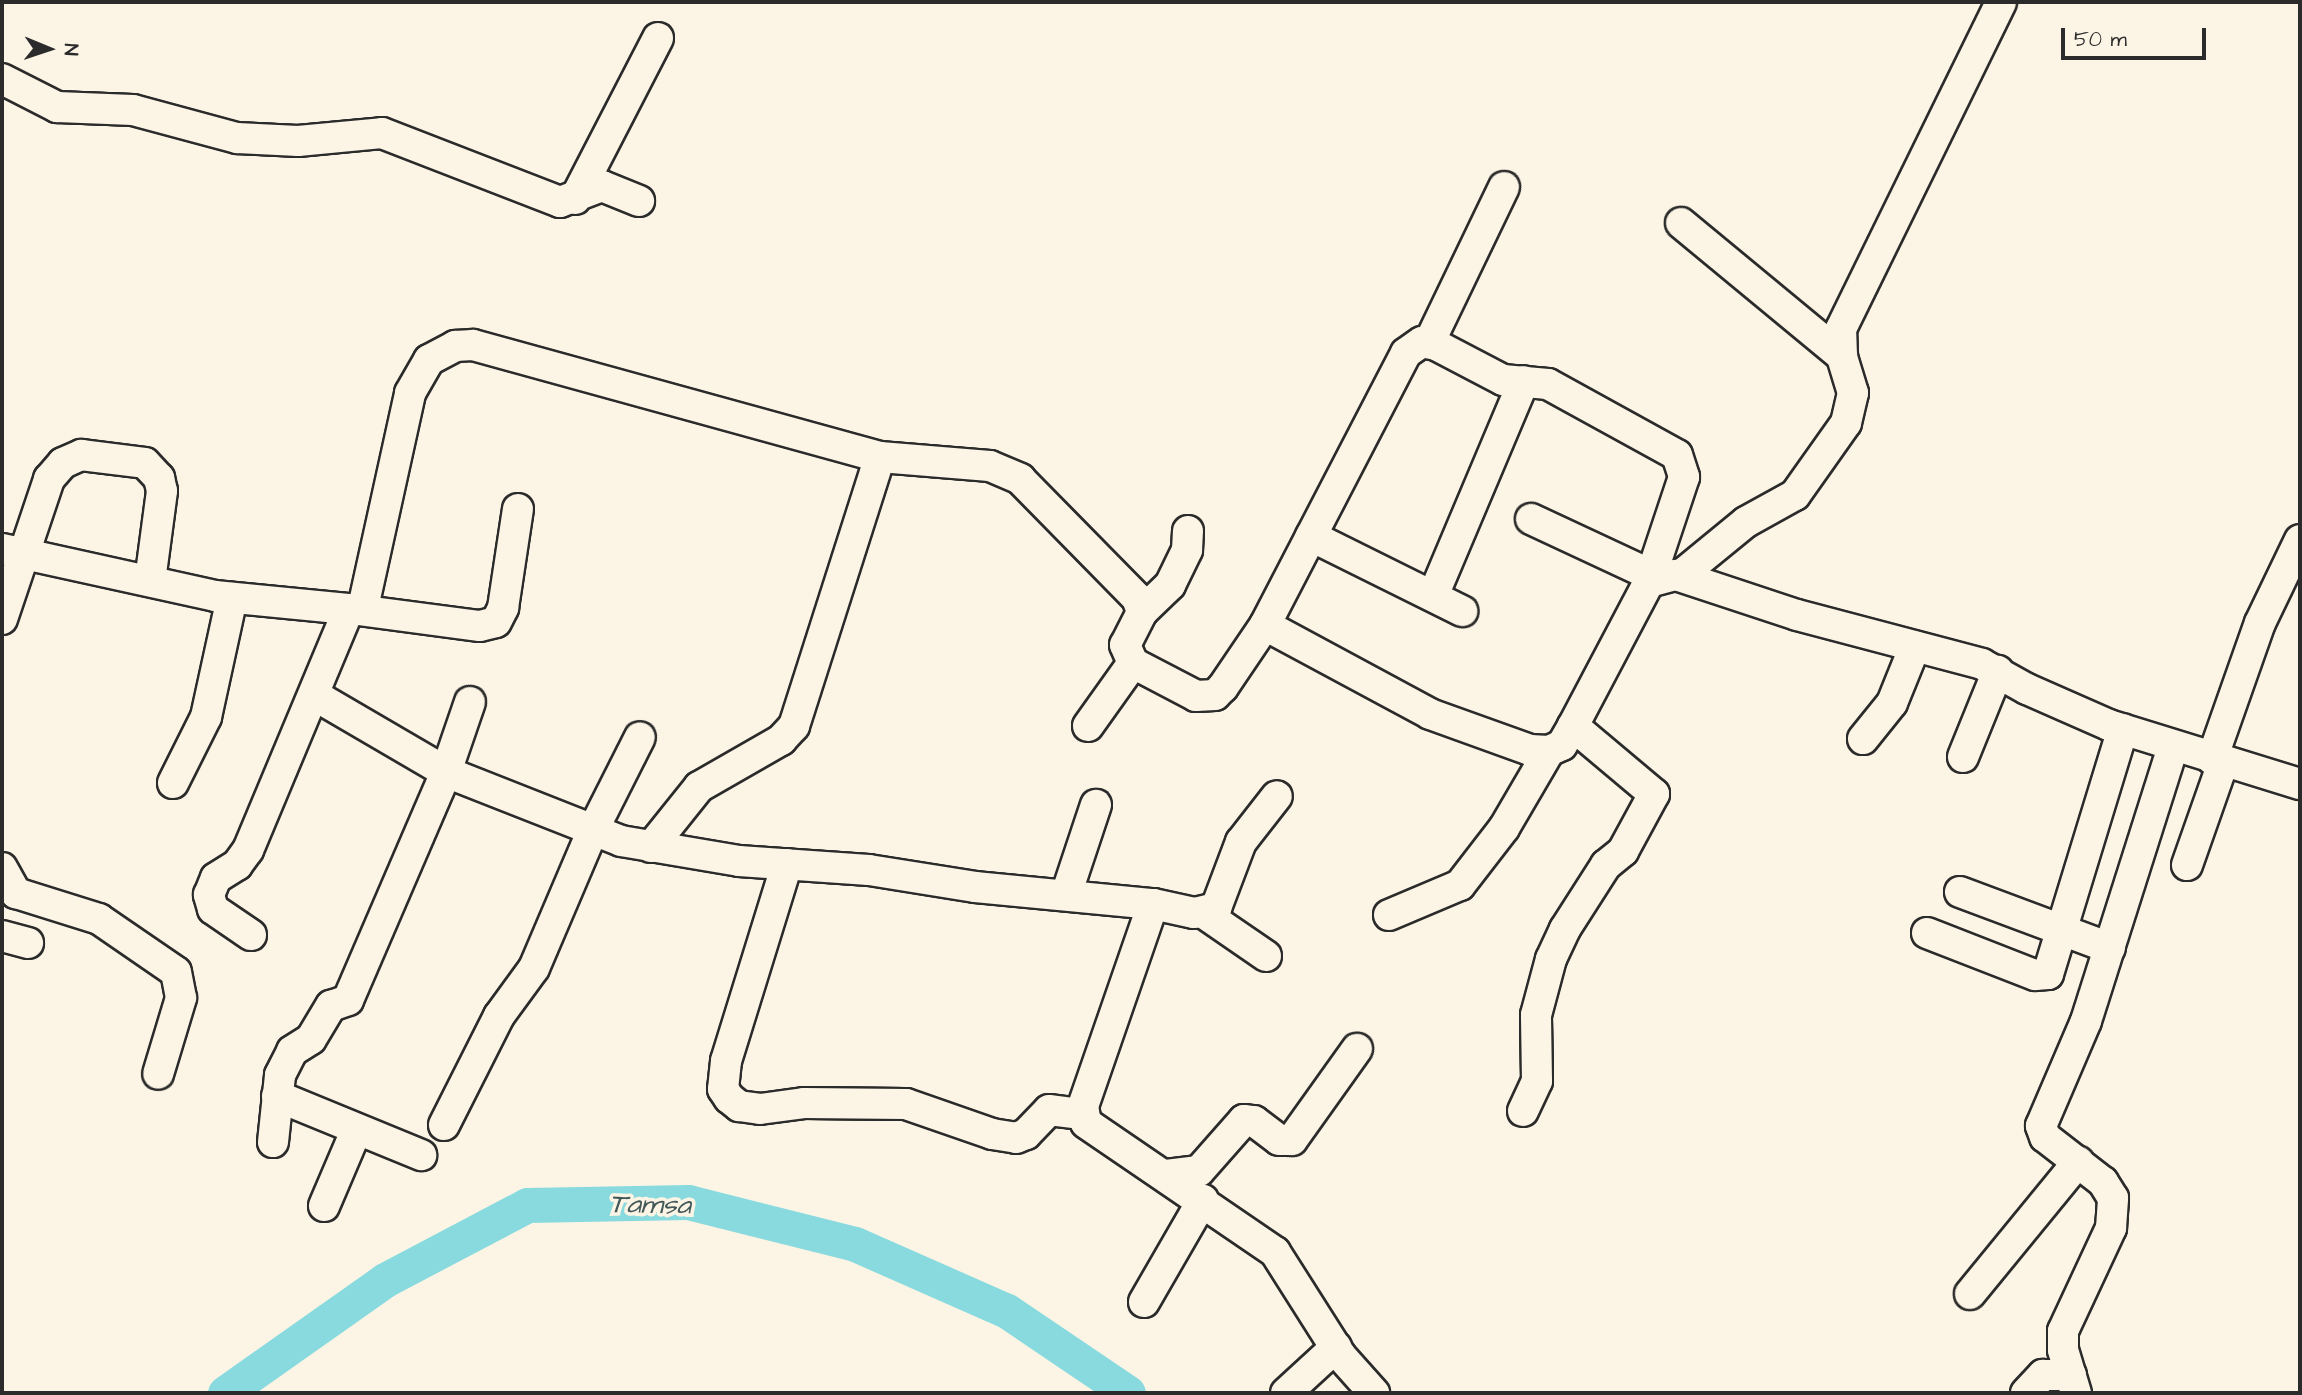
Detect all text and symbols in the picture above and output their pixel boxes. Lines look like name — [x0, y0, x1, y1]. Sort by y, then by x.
north arrow — [14, 14, 84, 84]
scale bar — [2064, 14, 2209, 58]
text: 50 m — [2074, 25, 2127, 54]
text: N — [57, 43, 84, 56]
water label: Tamsa — [609, 1187, 691, 1223]

